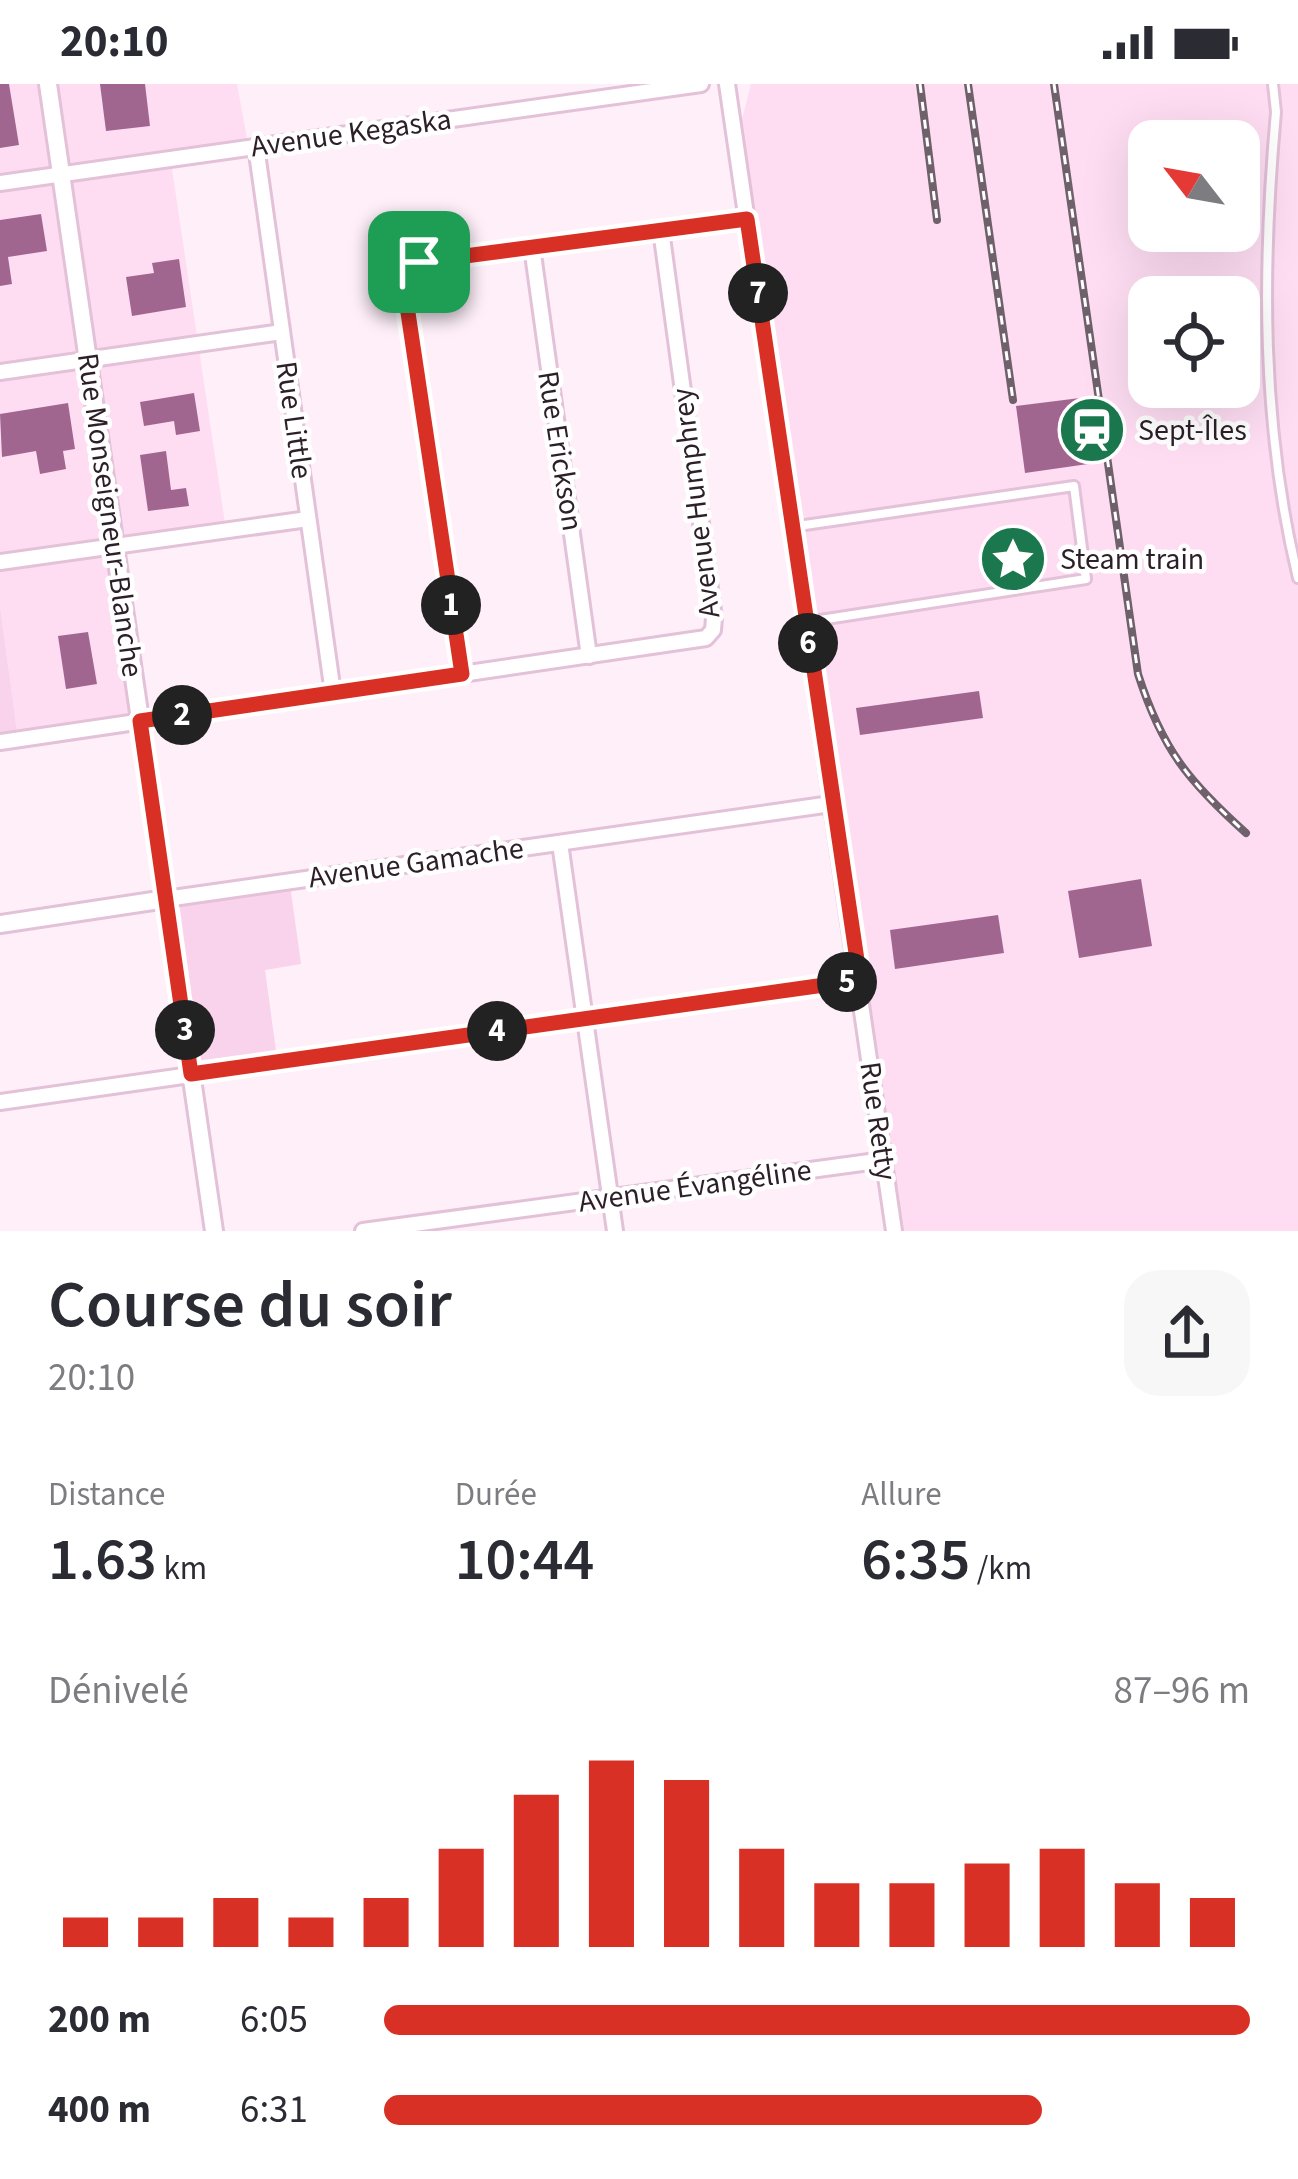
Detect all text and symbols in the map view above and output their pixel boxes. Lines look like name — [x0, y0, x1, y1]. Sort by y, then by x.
text: 20:10 — [60, 10, 169, 74]
street label: Avenue Kegaska — [248, 98, 454, 168]
north arrow — [1128, 120, 1260, 252]
map controls — [1128, 120, 1260, 408]
pin — [368, 211, 470, 313]
icon: arrive — [386, 229, 452, 295]
pin: 7 — [728, 263, 788, 323]
text: 7 — [749, 269, 767, 316]
button: locate — [1128, 276, 1260, 408]
street label: Rue Monseigneur-Blanche — [66, 350, 154, 680]
street label: Rue Little — [264, 358, 324, 482]
street label: Rue Erickson — [526, 368, 594, 534]
street label: Avenue Humphrey — [661, 386, 731, 620]
station icon: Sept-Îles — [1057, 395, 1127, 465]
place label: Sept-Îles — [1138, 409, 1247, 452]
place icon: Steam train — [978, 524, 1048, 594]
place label: Steam train — [1060, 538, 1204, 581]
pin: 1 — [421, 575, 481, 635]
text: 1 — [442, 581, 460, 628]
pin: 6 — [778, 613, 838, 673]
text: 6 — [799, 619, 817, 666]
pin: 2 — [152, 685, 212, 745]
text: 2 — [173, 691, 191, 738]
street label: Avenue Gamache — [306, 827, 526, 899]
pin: 5 — [817, 952, 877, 1012]
text: 5 — [838, 958, 856, 1005]
pin: 3 — [155, 1000, 215, 1060]
pin: 4 — [467, 1001, 527, 1061]
text: 3 — [176, 1006, 194, 1053]
text: 4 — [488, 1007, 506, 1054]
street label: Rue Retty — [848, 1059, 908, 1183]
street label: Avenue Évangéline — [576, 1148, 814, 1224]
text: Course du soir — [48, 1258, 452, 1352]
button: share — [1124, 1270, 1250, 1396]
text: 20:10 — [48, 1350, 135, 1406]
text: Distance — [48, 1471, 165, 1518]
text: Durée — [455, 1471, 537, 1518]
text: Allure — [861, 1471, 942, 1518]
text: 1.63 — [48, 1518, 157, 1603]
text: 10:44 — [455, 1518, 594, 1603]
text: 6:35 — [861, 1518, 970, 1603]
text: km — [157, 1545, 207, 1592]
text: /km — [970, 1545, 1032, 1592]
text: Dénivelé — [48, 1663, 189, 1719]
text: 87–96 m — [1114, 1663, 1250, 1719]
text: 200 m — [48, 1992, 151, 2048]
text: 6:05 — [240, 1992, 308, 2048]
text: 400 m — [48, 2082, 151, 2138]
text: 6:31 — [240, 2082, 308, 2138]

